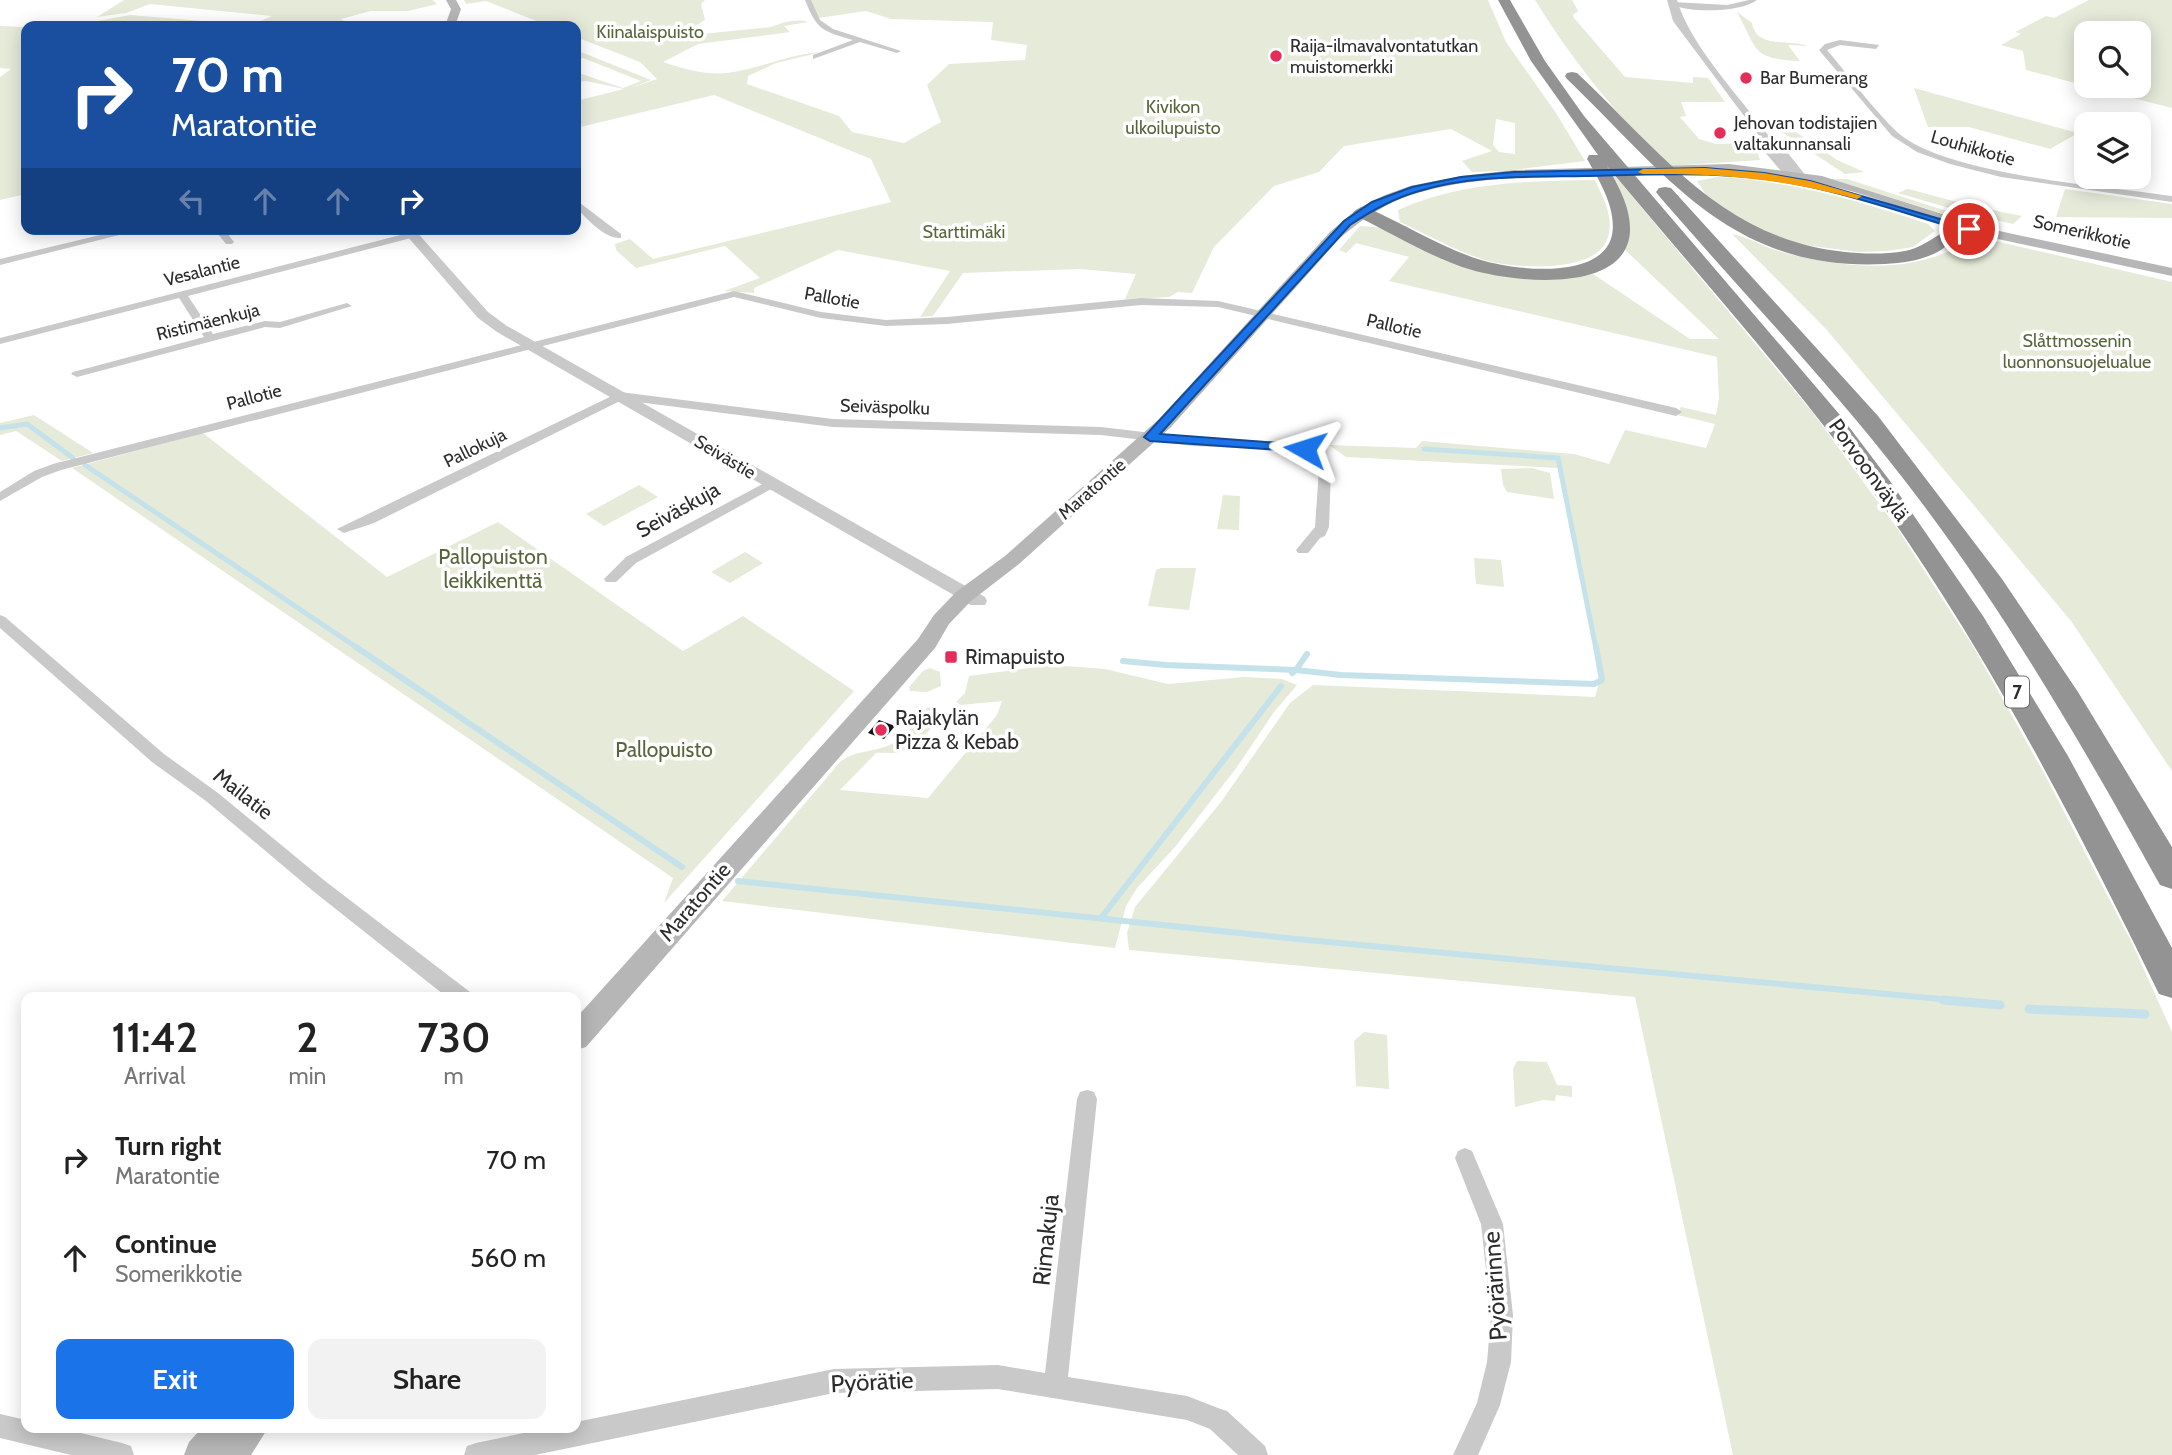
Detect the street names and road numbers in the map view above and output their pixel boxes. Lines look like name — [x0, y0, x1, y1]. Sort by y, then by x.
street label: Louhikkotie — [1928, 126, 2018, 170]
street label: Somerikkotie — [2031, 210, 2133, 254]
street label: Vesalantie — [162, 251, 242, 291]
street label: Pallotie — [803, 282, 861, 314]
street label: Ristimäenkuja — [154, 298, 262, 345]
street label: Pallotie — [1364, 309, 1424, 343]
street label: Pallotie — [224, 379, 284, 415]
street label: Seiväspolku — [840, 394, 930, 420]
street label: Porvoonväylä — [1824, 414, 1915, 526]
street label: Pallokuja — [440, 423, 510, 473]
street label: Seivästie — [690, 430, 760, 484]
street label: Maratontie — [1054, 454, 1130, 524]
street label: Seiväskuja — [632, 476, 724, 544]
road number: 7 — [2005, 677, 2029, 708]
street label: Mailatie — [209, 763, 278, 825]
street label: Maratontie — [654, 857, 736, 946]
street label: Rimakuja — [1026, 1192, 1065, 1287]
street label: Pyörärinne — [1476, 1230, 1513, 1342]
street label: Pyörätie — [830, 1365, 914, 1398]

